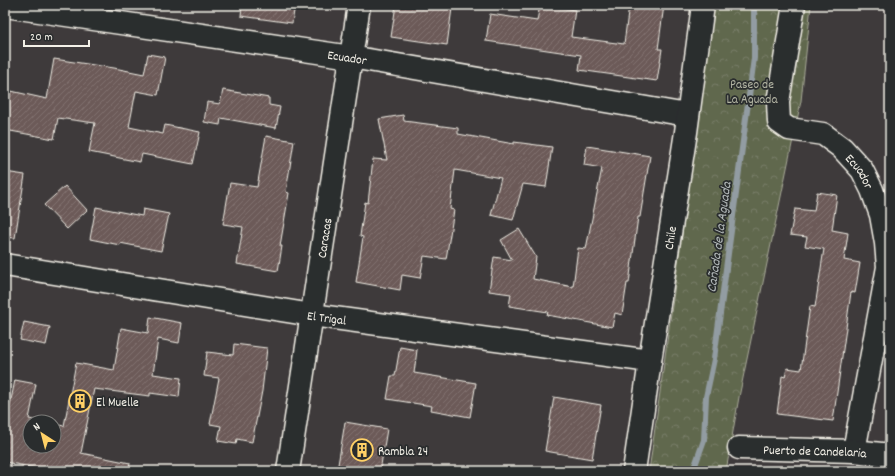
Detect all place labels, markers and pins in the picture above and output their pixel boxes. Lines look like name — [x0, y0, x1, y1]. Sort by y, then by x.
building icon: El Muelle — [67, 388, 93, 414]
place label: El Muelle — [96, 394, 139, 413]
building icon: Rambla 24 — [349, 437, 375, 463]
place label: Rambla 24 — [378, 443, 428, 462]

